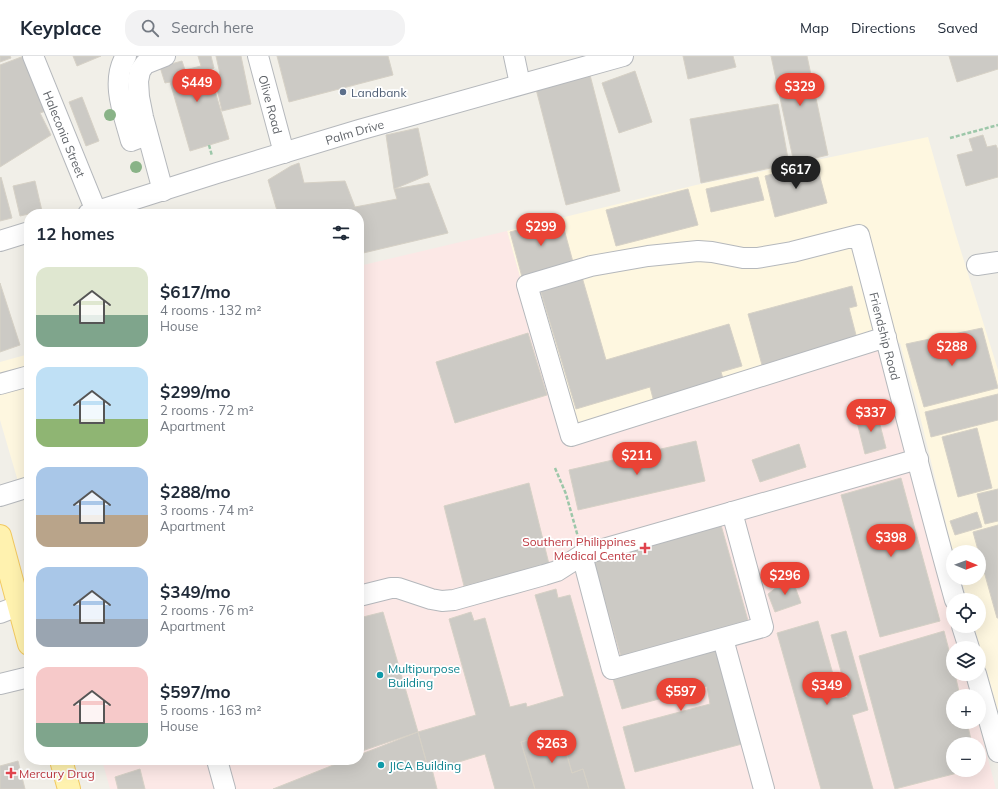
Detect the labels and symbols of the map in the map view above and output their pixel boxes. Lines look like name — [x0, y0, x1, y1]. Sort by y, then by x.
pin: $449 — [173, 69, 221, 103]
street label: Olive Road — [256, 73, 286, 135]
pin: $329 — [776, 73, 824, 107]
place label: Landbank — [351, 85, 407, 100]
marker: Landbank — [338, 87, 348, 97]
street label: Haleconia Street — [40, 88, 89, 179]
street label: Palm Drive — [323, 116, 386, 147]
pin: $617 — [772, 156, 820, 190]
pin: $299 — [517, 213, 565, 247]
street label: Friendship Road — [867, 290, 904, 382]
pin: $288 — [928, 333, 976, 367]
pin: $337 — [847, 399, 895, 433]
pin: $211 — [613, 442, 661, 476]
pin: $398 — [867, 524, 915, 558]
place label: Southern Philippines Medical Center — [522, 534, 637, 563]
marker: Southern Philippines Medical Center — [639, 542, 651, 554]
north arrow — [946, 545, 986, 585]
pin: $296 — [761, 562, 809, 596]
place label: Multipurpose Building — [388, 661, 460, 690]
marker: Multipurpose Building — [375, 670, 385, 680]
pin: $349 — [803, 672, 851, 706]
pin: $597 — [657, 678, 705, 712]
pin: $263 — [528, 730, 576, 764]
place label: JICA Building — [389, 758, 461, 773]
marker: JICA Building — [376, 760, 386, 770]
place label: Mercury Drug — [19, 766, 95, 781]
marker: Mercury Drug — [6, 768, 16, 778]

